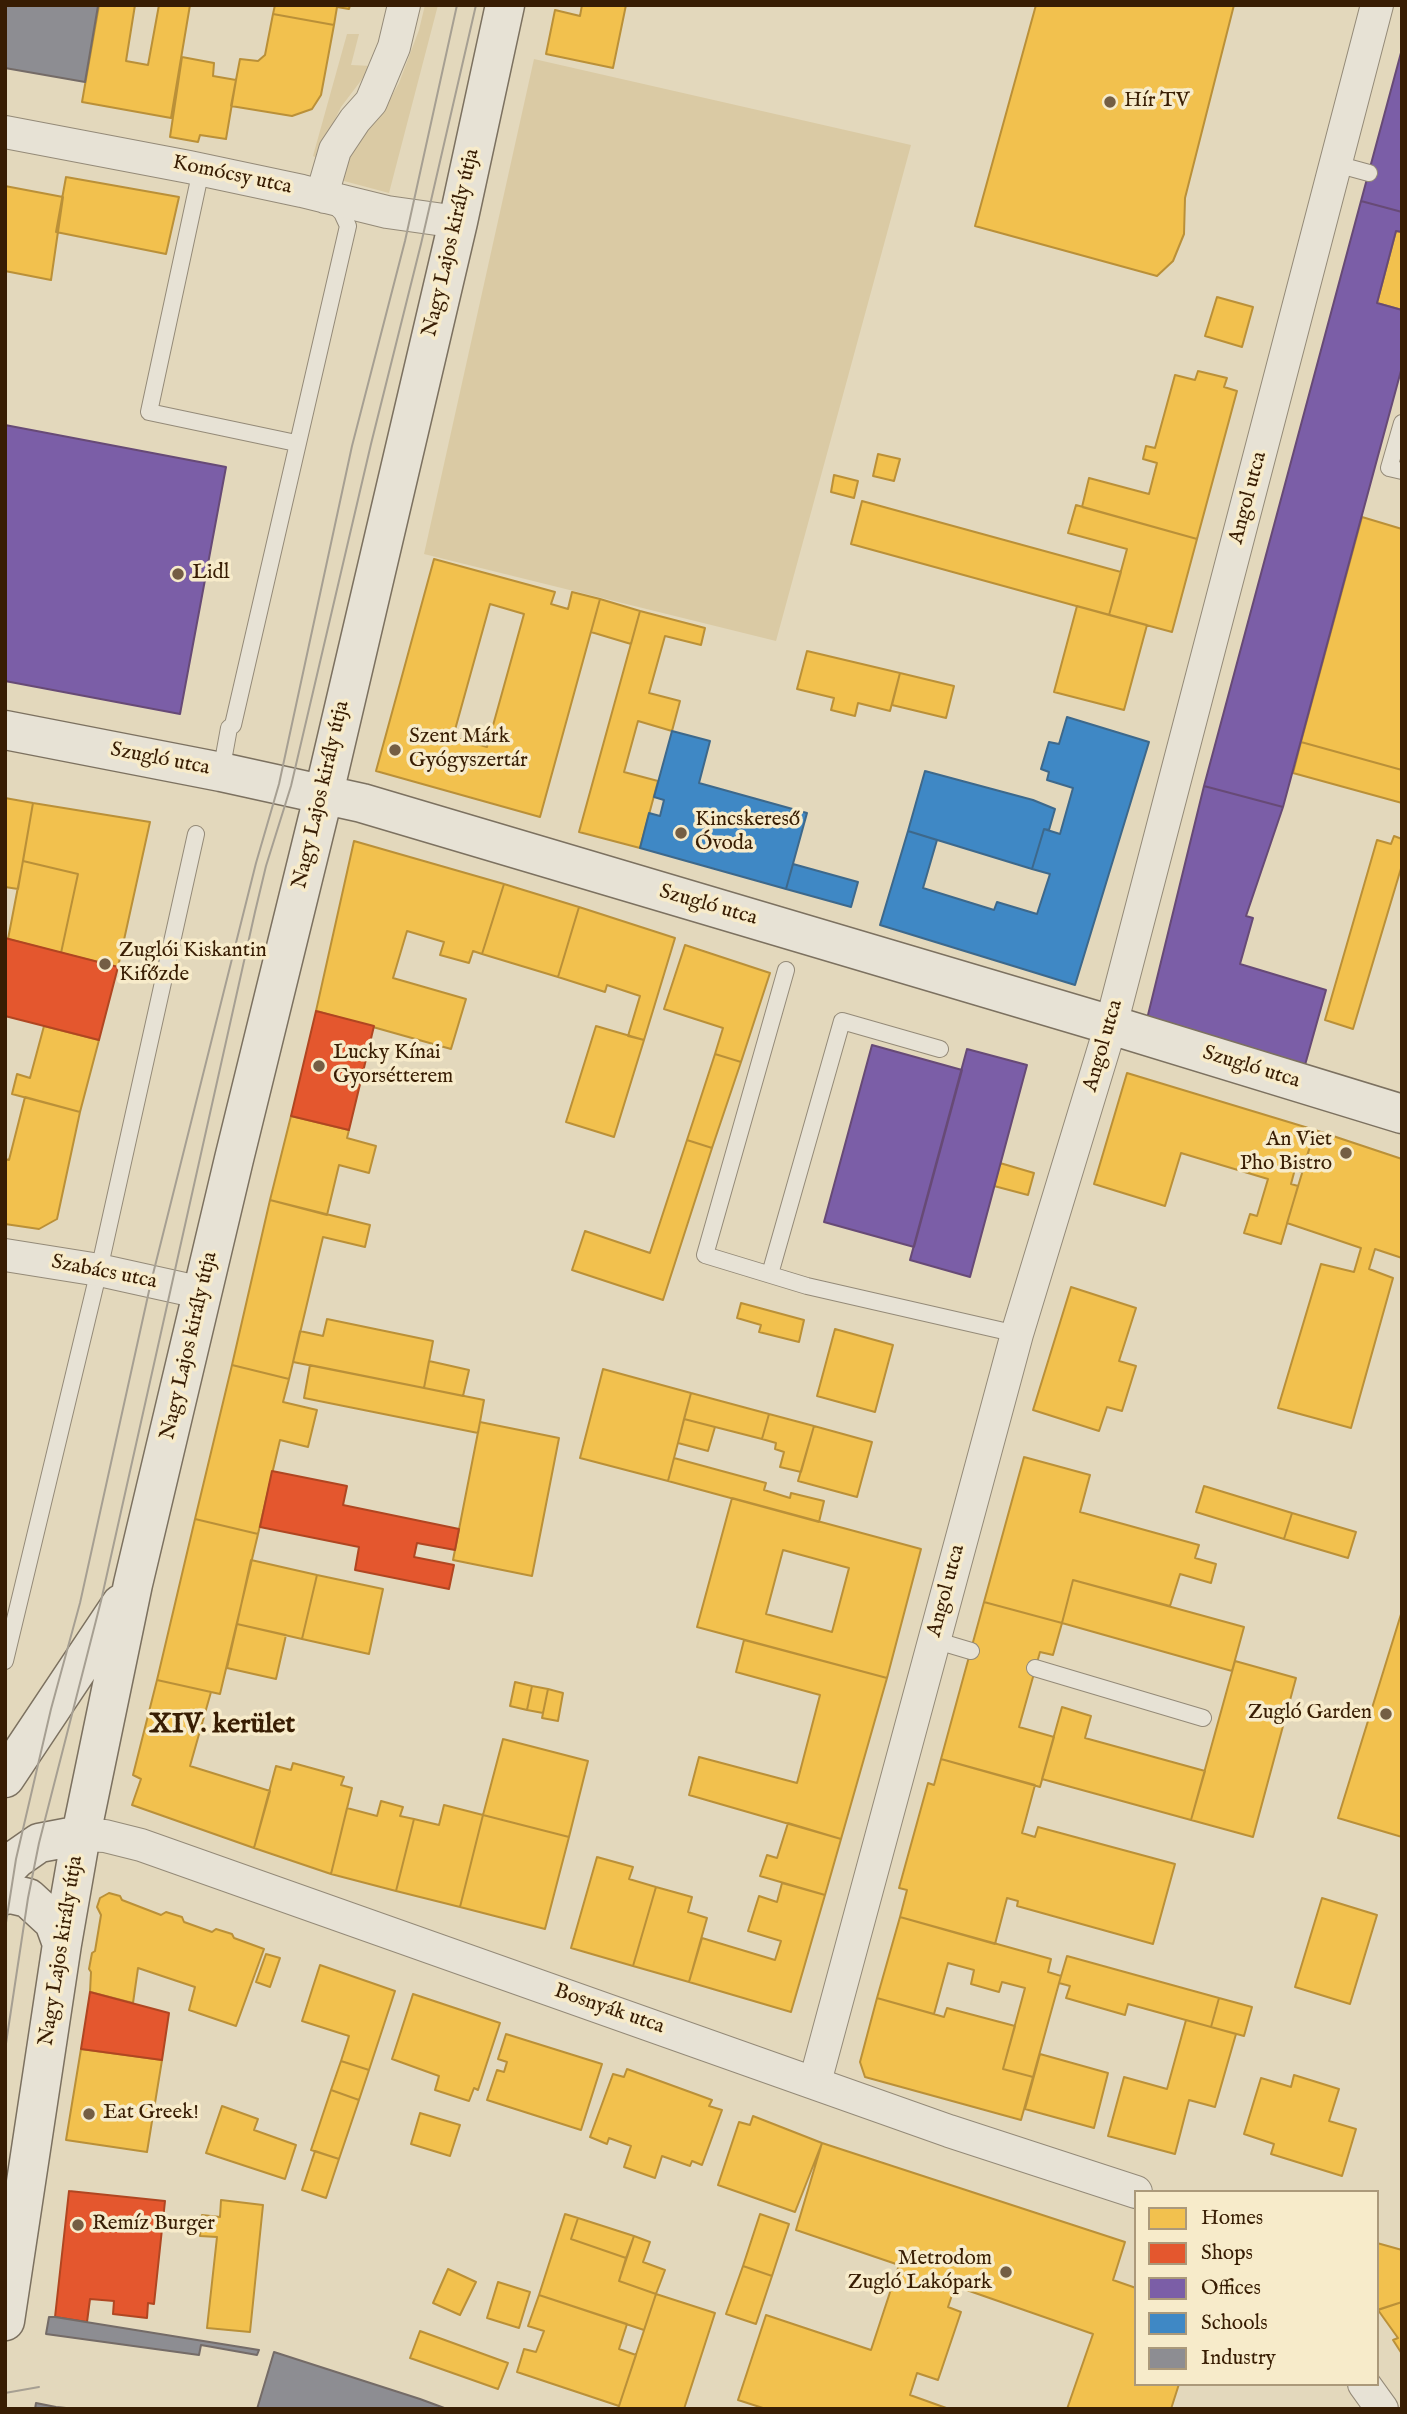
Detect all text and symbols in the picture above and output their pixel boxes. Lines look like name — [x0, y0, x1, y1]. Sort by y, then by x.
place label: Hír TV — [1124, 89, 1189, 115]
marker: Hír TV — [1102, 94, 1118, 110]
street label: Nagy Lajos király útja — [418, 147, 486, 339]
street label: Komócsy utca — [170, 151, 294, 201]
street label: Angol utca — [1225, 449, 1273, 547]
place label: Lidl — [192, 561, 229, 587]
marker: Lidl — [170, 566, 186, 582]
street label: Nagy Lajos király útja — [288, 699, 356, 891]
place label: Szent Márk Gyógyszertár — [409, 725, 528, 775]
street label: Szugló utca — [108, 738, 212, 782]
marker: Szent Márk Gyógyszertár — [387, 742, 403, 758]
place label: Kincskereső Óvoda — [695, 808, 800, 858]
marker: Kincskereső Óvoda — [673, 825, 689, 841]
street label: Szugló utca — [656, 880, 760, 932]
place label: Zuglói Kiskantin Kifőzde — [119, 939, 267, 989]
marker: Zuglói Kiskantin Kifőzde — [97, 956, 113, 972]
street label: Angol utca — [1079, 997, 1129, 1095]
place label: Lucky Kínai Gyorsétterem — [333, 1041, 453, 1091]
street label: Szugló utca — [1199, 1041, 1303, 1095]
marker: Lucky Kínai Gyorsétterem — [311, 1058, 327, 1074]
place label: An Viet Pho Bistro — [1240, 1128, 1332, 1178]
marker: An Viet Pho Bistro — [1338, 1145, 1354, 1161]
street label: Szabács utca — [49, 1250, 159, 1296]
street label: Nagy Lajos király útja — [156, 1250, 224, 1442]
street label: Angol utca — [923, 1542, 971, 1640]
place label: Zugló Garden — [1248, 1701, 1372, 1727]
marker: Zugló Garden — [1378, 1706, 1394, 1722]
district label: XIV. kerület — [149, 1709, 295, 1743]
street label: Nagy Lajos király útja — [35, 1854, 89, 2048]
street label: Bosnyák utca — [551, 1979, 667, 2041]
place label: Eat Greek! — [103, 2101, 199, 2127]
marker: Eat Greek! — [81, 2106, 97, 2122]
legend — [1134, 2190, 1379, 2386]
text: Homes — [1201, 2205, 1263, 2232]
place label: Remíz Burger — [92, 2212, 215, 2238]
marker: Remíz Burger — [70, 2217, 86, 2233]
text: Shops — [1201, 2240, 1253, 2267]
place label: Metrodom Zugló Lakópark — [848, 2247, 992, 2297]
marker: Metrodom Zugló Lakópark — [998, 2264, 1014, 2280]
text: Offices — [1201, 2275, 1261, 2302]
text: Schools — [1201, 2310, 1268, 2337]
text: Industry — [1201, 2345, 1276, 2372]

